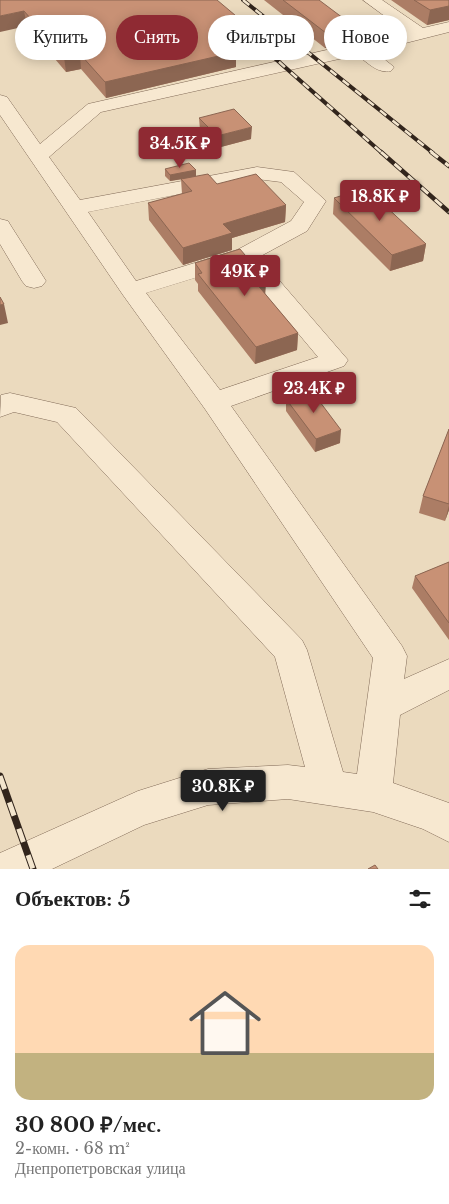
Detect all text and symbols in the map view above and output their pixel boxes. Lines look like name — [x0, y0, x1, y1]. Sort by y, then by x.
chip: Купить — [15, 15, 106, 60]
chip: Снять — [116, 15, 198, 60]
chip: Фильтры — [208, 15, 314, 60]
chip: Новое — [324, 15, 407, 60]
pin: 34.5K ₽ — [134, 126, 226, 169]
text: 34.5K ₽ — [150, 133, 210, 153]
pin: 18.8K ₽ — [334, 180, 426, 222]
text: 18.8K ₽ — [351, 186, 409, 206]
pin: 49K ₽ — [210, 254, 280, 297]
text: 49K ₽ — [221, 261, 269, 281]
pin: 23.4K ₽ — [268, 372, 360, 414]
text: 23.4K ₽ — [283, 378, 345, 398]
pin: 30.8K ₽ — [177, 770, 269, 812]
text: 30.8K ₽ — [192, 776, 254, 796]
icon: filters — [406, 885, 434, 913]
text: Объектов: 5 — [15, 886, 130, 912]
icon: home — [180, 978, 270, 1068]
text: 30 800 ₽/мес. — [15, 1112, 161, 1138]
text: 2-комн. · 68 m² — [15, 1138, 130, 1158]
text: Днепропетровская улица — [15, 1158, 186, 1178]

